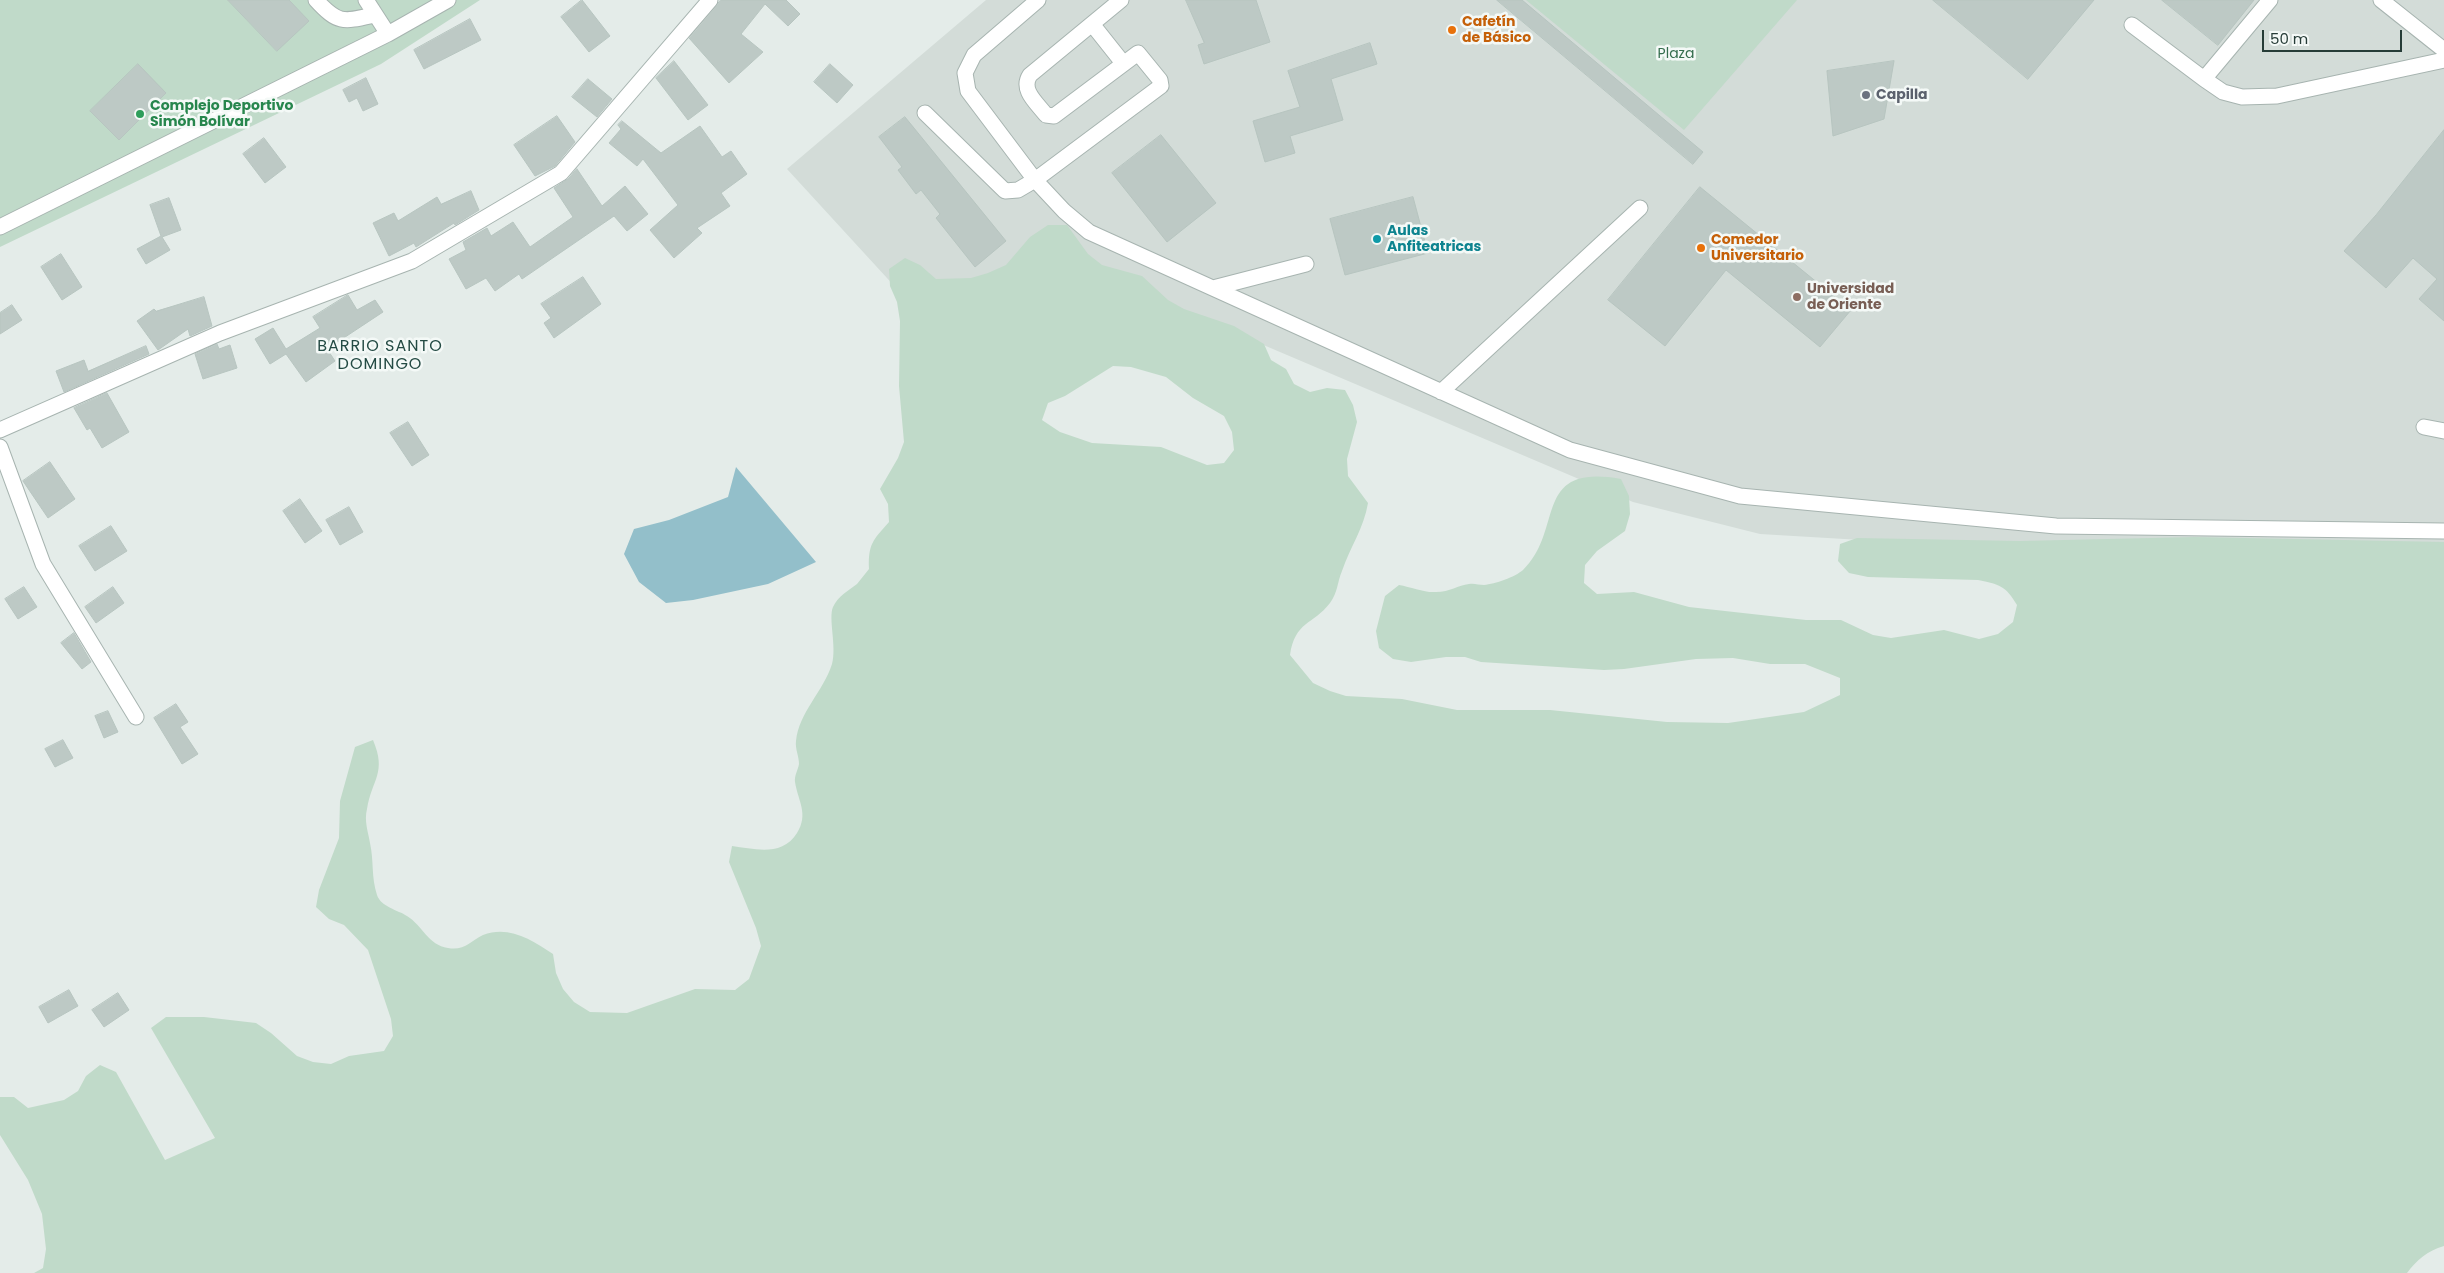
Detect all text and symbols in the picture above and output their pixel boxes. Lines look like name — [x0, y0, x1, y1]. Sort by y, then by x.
place label: Cafetín de Básico — [1462, 14, 1531, 46]
scale bar — [2264, 20, 2404, 52]
marker: Cafetín de Básico — [1446, 24, 1458, 36]
text: 50 m — [2270, 28, 2308, 49]
park label: Plaza — [1658, 46, 1694, 62]
place label: Capilla — [1876, 87, 1928, 103]
marker: Capilla — [1860, 89, 1872, 101]
place label: Complejo Deportivo Simón Bolívar — [150, 98, 293, 130]
marker: Complejo Deportivo Simón Bolívar — [134, 108, 146, 120]
place label: Aulas Anfiteatricas — [1387, 223, 1481, 256]
place label: Comedor Universitario — [1711, 232, 1804, 264]
marker: Aulas Anfiteatricas — [1371, 233, 1383, 245]
marker: Comedor Universitario — [1695, 242, 1707, 254]
place label: Universidad de Oriente — [1807, 281, 1894, 314]
marker: Universidad de Oriente — [1791, 291, 1803, 303]
district label: BARRIO SANTO DOMINGO — [316, 337, 444, 375]

